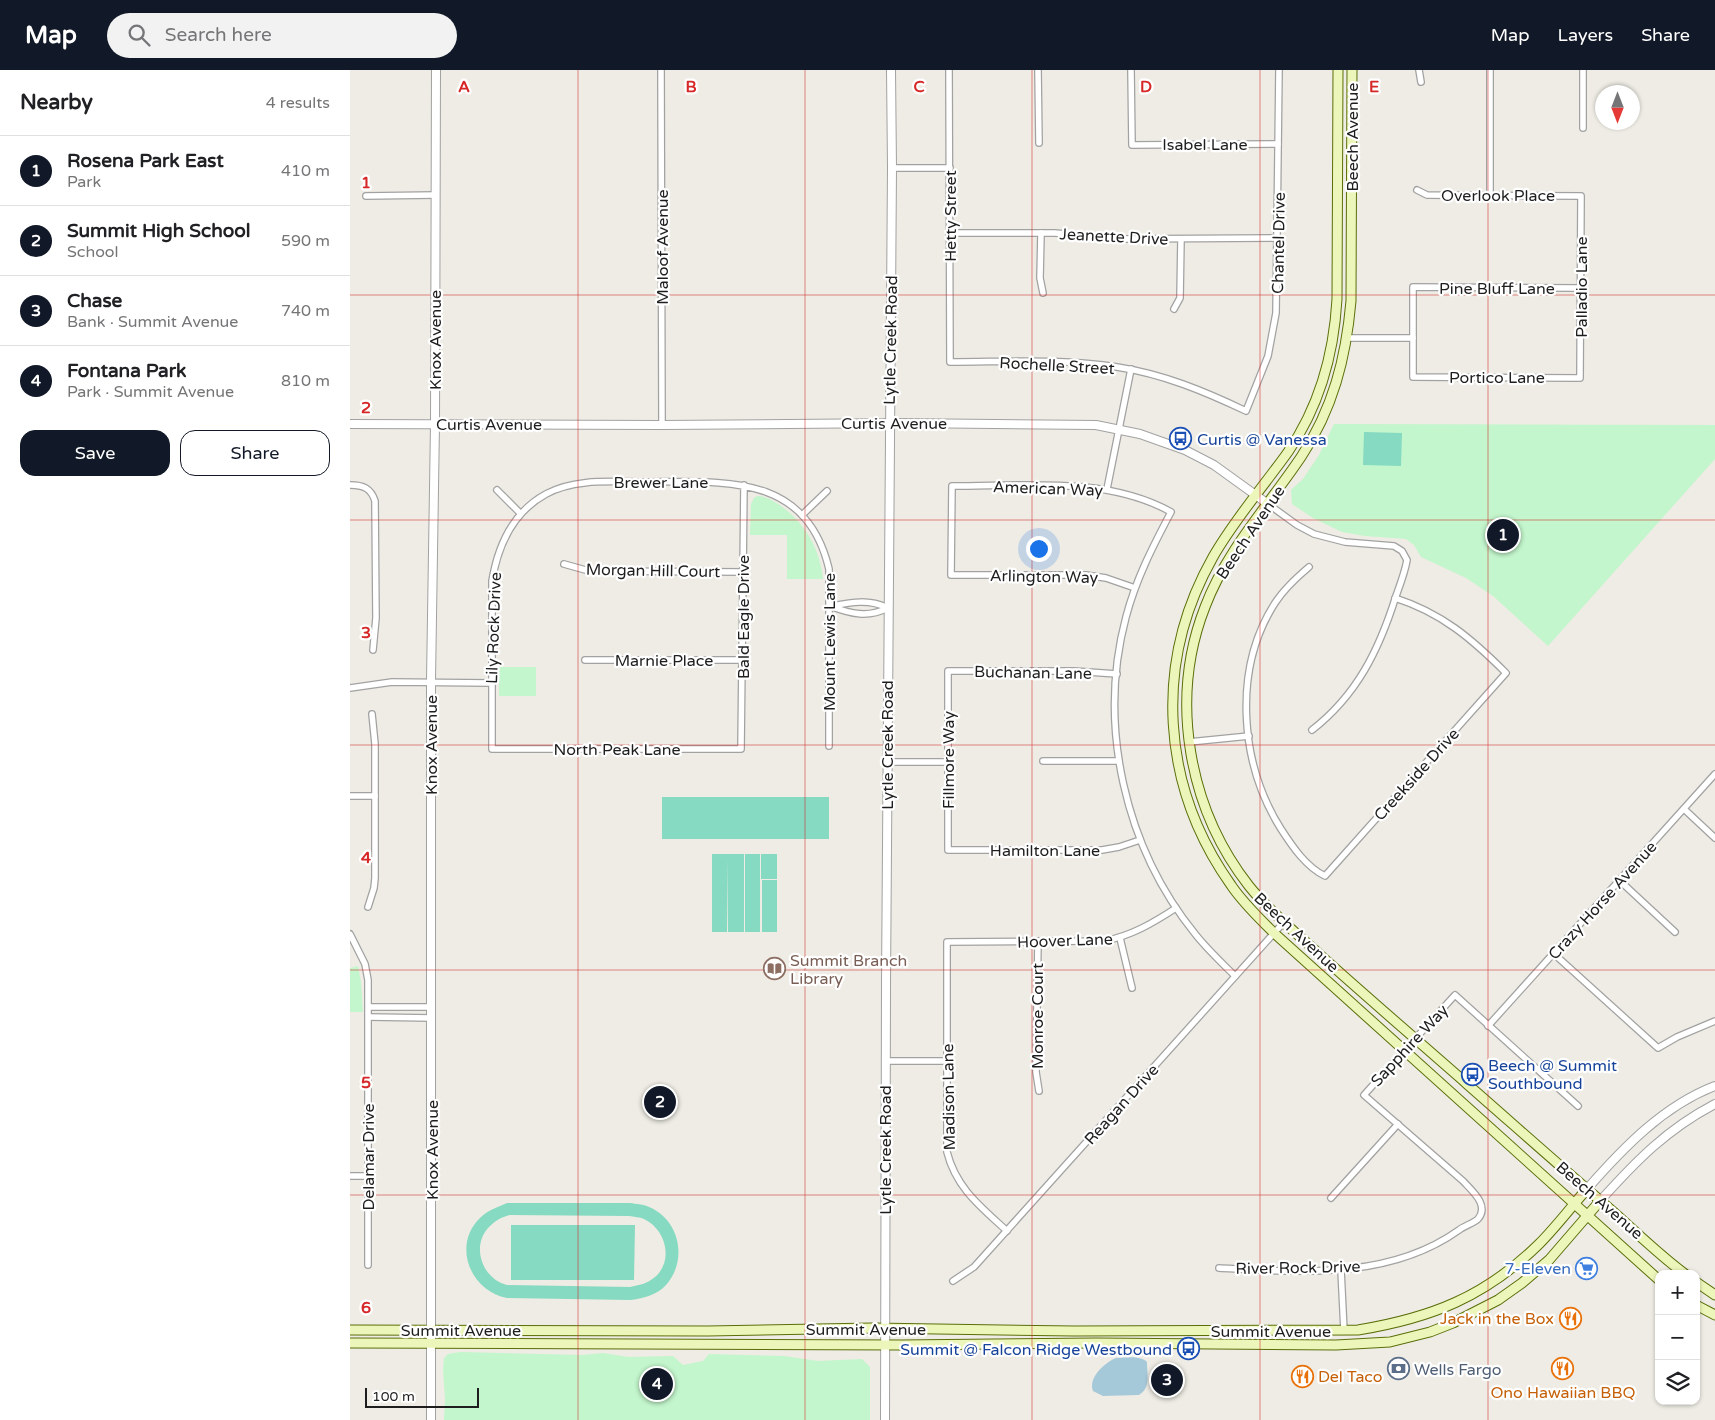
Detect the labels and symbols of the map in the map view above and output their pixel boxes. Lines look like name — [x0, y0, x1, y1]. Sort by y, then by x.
text: A — [458, 77, 470, 97]
text: B — [685, 77, 697, 97]
text: C — [913, 77, 925, 97]
text: D — [1140, 77, 1152, 97]
text: E — [1369, 77, 1379, 97]
street label: Beech Avenue — [1343, 83, 1363, 191]
north arrow — [1595, 85, 1640, 130]
street label: Isabel Lane — [1162, 135, 1248, 155]
street label: Hetty Street — [941, 170, 961, 262]
text: 1 — [361, 173, 371, 193]
street label: Overlook Place — [1441, 186, 1555, 206]
street label: Maloof Avenue — [653, 189, 673, 305]
street label: Chantel Drive — [1268, 192, 1290, 294]
street label: Jeanette Drive — [1059, 224, 1169, 250]
street label: Palladio Lane — [1572, 236, 1592, 338]
street label: Lytle Creek Road — [880, 275, 902, 405]
street label: Pine Bluff Lane — [1439, 279, 1555, 299]
street label: Knox Avenue — [426, 290, 446, 390]
street label: Rochelle Street — [999, 353, 1115, 379]
street label: Portico Lane — [1449, 368, 1545, 388]
text: 2 — [361, 398, 371, 418]
street label: Curtis Avenue — [841, 414, 947, 434]
street label: Curtis Avenue — [436, 415, 542, 435]
bus stop icon: Curtis @ Vanessa — [1169, 427, 1193, 451]
place label: Curtis @ Vanessa — [1197, 430, 1327, 450]
street label: Brewer Lane — [614, 473, 708, 493]
street label: American Way — [993, 477, 1104, 501]
street label: Beech Avenue — [1212, 482, 1290, 583]
pin: 1 — [1487, 516, 1519, 554]
your location — [1026, 536, 1052, 562]
street label: Bald Eagle Drive — [734, 555, 754, 679]
street label: Morgan Hill Court — [586, 560, 720, 582]
street label: Arlington Way — [990, 566, 1099, 588]
street label: Lily Rock Drive — [482, 572, 506, 684]
street label: Mount Lewis Lane — [820, 573, 840, 711]
text: 3 — [361, 623, 371, 643]
street label: Marnie Place — [615, 651, 713, 671]
street label: Buchanan Lane — [974, 662, 1092, 684]
street label: Lytle Creek Road — [878, 680, 898, 810]
street label: Knox Avenue — [422, 695, 442, 795]
street label: Fillmore Way — [939, 711, 959, 809]
street label: Creekside Drive — [1370, 724, 1464, 825]
street label: North Peak Lane — [554, 740, 680, 760]
street label: Crazy Horse Avenue — [1544, 837, 1661, 964]
street label: Hamilton Lane — [990, 841, 1100, 861]
text: 4 — [361, 848, 371, 868]
street label: Beech Avenue — [1250, 888, 1343, 977]
street label: Hoover Lane — [1017, 929, 1113, 953]
place label: Summit Branch Library — [790, 951, 907, 989]
library icon: Summit Branch Library — [762, 957, 786, 981]
street label: Monroe Court — [1028, 963, 1048, 1069]
street label: Sapphire Way — [1367, 1000, 1453, 1091]
street label: Madison Lane — [938, 1043, 960, 1151]
place label: Beech @ Summit Southbound — [1488, 1056, 1617, 1094]
street label: Reagan Drive — [1080, 1060, 1163, 1149]
bus stop icon: Beech @ Summit Southbound — [1460, 1062, 1484, 1086]
text: 5 — [361, 1073, 371, 1093]
pin: 2 — [644, 1083, 676, 1121]
street label: Lytle Creek Road — [876, 1085, 896, 1215]
street label: Knox Avenue — [423, 1100, 443, 1200]
street label: Delamar Drive — [359, 1103, 379, 1211]
street label: Beech Avenue — [1552, 1158, 1647, 1244]
supermarket icon: 7-Eleven — [1575, 1256, 1599, 1280]
street label: River Rock Drive — [1235, 1257, 1361, 1279]
place label: 7-Eleven — [1504, 1259, 1571, 1279]
text: 6 — [361, 1298, 371, 1318]
restaurant icon: Jack in the Box — [1558, 1306, 1582, 1330]
place label: Jack in the Box — [1440, 1309, 1554, 1329]
street label: Summit Avenue — [806, 1320, 926, 1340]
street label: Summit Avenue — [401, 1321, 521, 1341]
street label: Summit Avenue — [1211, 1322, 1331, 1342]
bus stop icon: Summit @ Falcon Ridge Westbound — [1176, 1337, 1200, 1361]
place label: Summit @ Falcon Ridge Westbound — [900, 1340, 1172, 1360]
restaurant icon: Ono Hawaiian BBQ — [1551, 1356, 1575, 1380]
bank icon: Wells Fargo — [1386, 1357, 1410, 1381]
place label: Wells Fargo — [1414, 1360, 1502, 1380]
pin: 3 — [1151, 1361, 1183, 1399]
restaurant icon: Del Taco — [1290, 1364, 1314, 1388]
pin: 4 — [641, 1365, 673, 1403]
place label: Del Taco — [1318, 1367, 1383, 1387]
place label: Ono Hawaiian BBQ — [1490, 1383, 1636, 1403]
scale bar — [365, 1385, 479, 1408]

